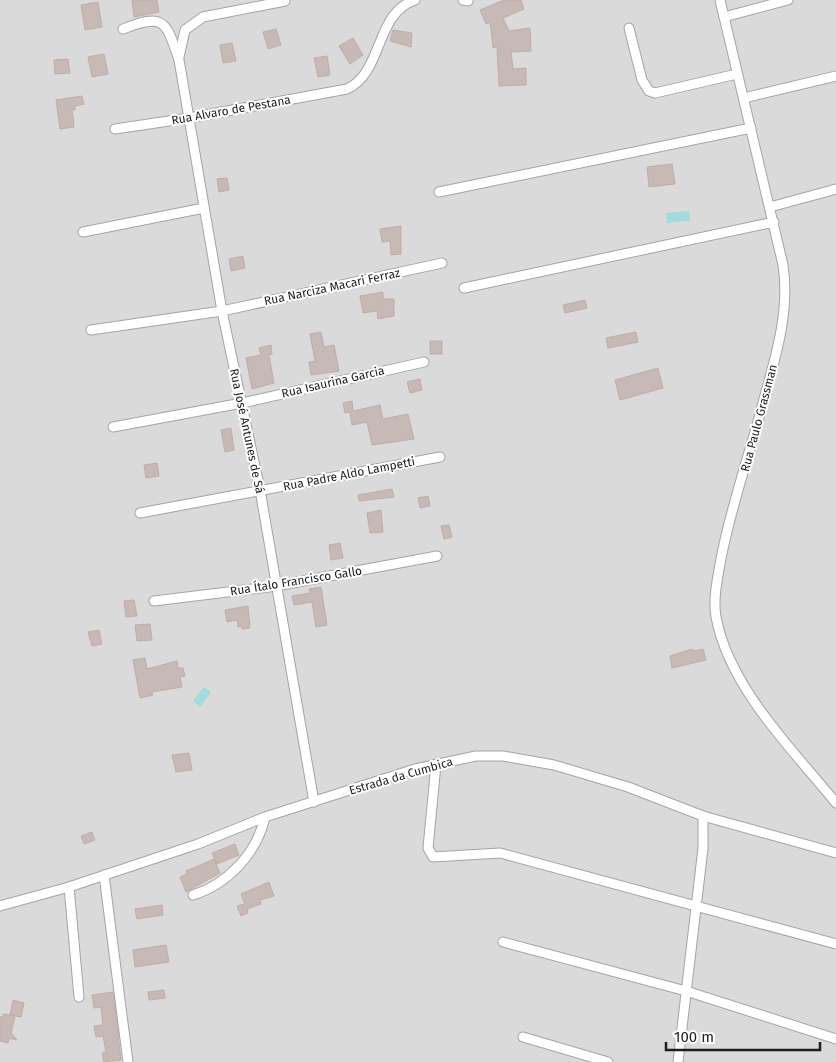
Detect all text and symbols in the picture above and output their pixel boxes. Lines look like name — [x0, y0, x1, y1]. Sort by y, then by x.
street label: Rua Alvaro de Pestana — [170, 93, 292, 127]
street label: Rua Narciza Macari Ferraz — [263, 266, 401, 308]
street label: Rua Isaurina Garcia — [280, 363, 386, 401]
street label: Rua Paulo Grassman — [738, 363, 780, 473]
street label: Rua José Antunes de Sá — [227, 367, 267, 495]
street label: Rua Padre Aldo Lampetti — [282, 454, 416, 494]
street label: Rua Ítalo Francisco Gallo — [229, 563, 363, 598]
street label: Estrada da Cumbica — [348, 754, 454, 798]
scale bar — [666, 1020, 820, 1052]
text: 100 m — [674, 1028, 714, 1046]

